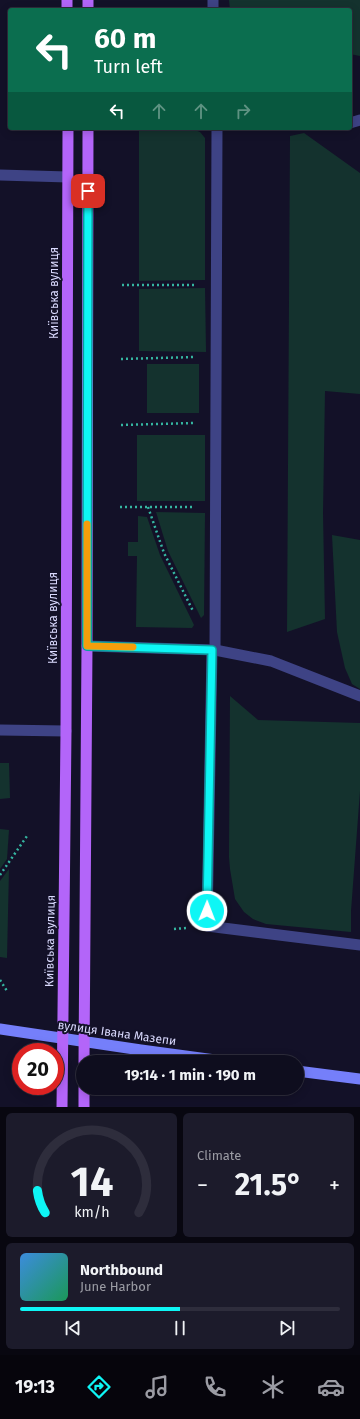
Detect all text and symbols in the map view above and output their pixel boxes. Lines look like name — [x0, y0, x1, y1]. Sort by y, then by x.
text: 60 m — [94, 22, 156, 55]
icon: left — [28, 24, 80, 76]
text: Turn left — [94, 56, 163, 78]
icon: left — [106, 100, 128, 122]
icon: ahead — [148, 100, 170, 122]
icon: ahead — [190, 100, 212, 122]
icon: right — [232, 100, 254, 122]
pin — [71, 174, 105, 208]
icon: arrive — [77, 180, 99, 202]
street label: Київська вулиця — [47, 247, 61, 339]
street label: Київська вулиця — [46, 572, 60, 664]
position arrow — [186, 890, 228, 932]
street label: Київська вулиця — [42, 895, 58, 987]
street label: вулиця Івана Мазепи — [57, 1018, 177, 1048]
speed limit sign: 20 — [12, 1043, 64, 1095]
text: 19:14 · 1 min · 190 m — [124, 1066, 256, 1084]
text: Climate — [197, 1148, 241, 1163]
text: 14 — [70, 1157, 113, 1207]
text: 21.5° — [235, 1167, 302, 1203]
text: − — [197, 1172, 208, 1199]
text: + — [329, 1172, 340, 1199]
text: km/h — [74, 1204, 109, 1221]
text: Northbound — [80, 1261, 163, 1279]
text: June Harbor — [80, 1279, 151, 1294]
icon: previous — [62, 1317, 84, 1339]
icon: pause — [169, 1317, 191, 1339]
icon: next — [276, 1317, 298, 1339]
icon: directions — [85, 1373, 113, 1401]
icon: music — [143, 1373, 171, 1401]
icon: phone — [201, 1373, 229, 1401]
icon: climate — [259, 1373, 287, 1401]
icon: car — [317, 1373, 345, 1401]
text: 19:13 — [15, 1376, 55, 1398]

